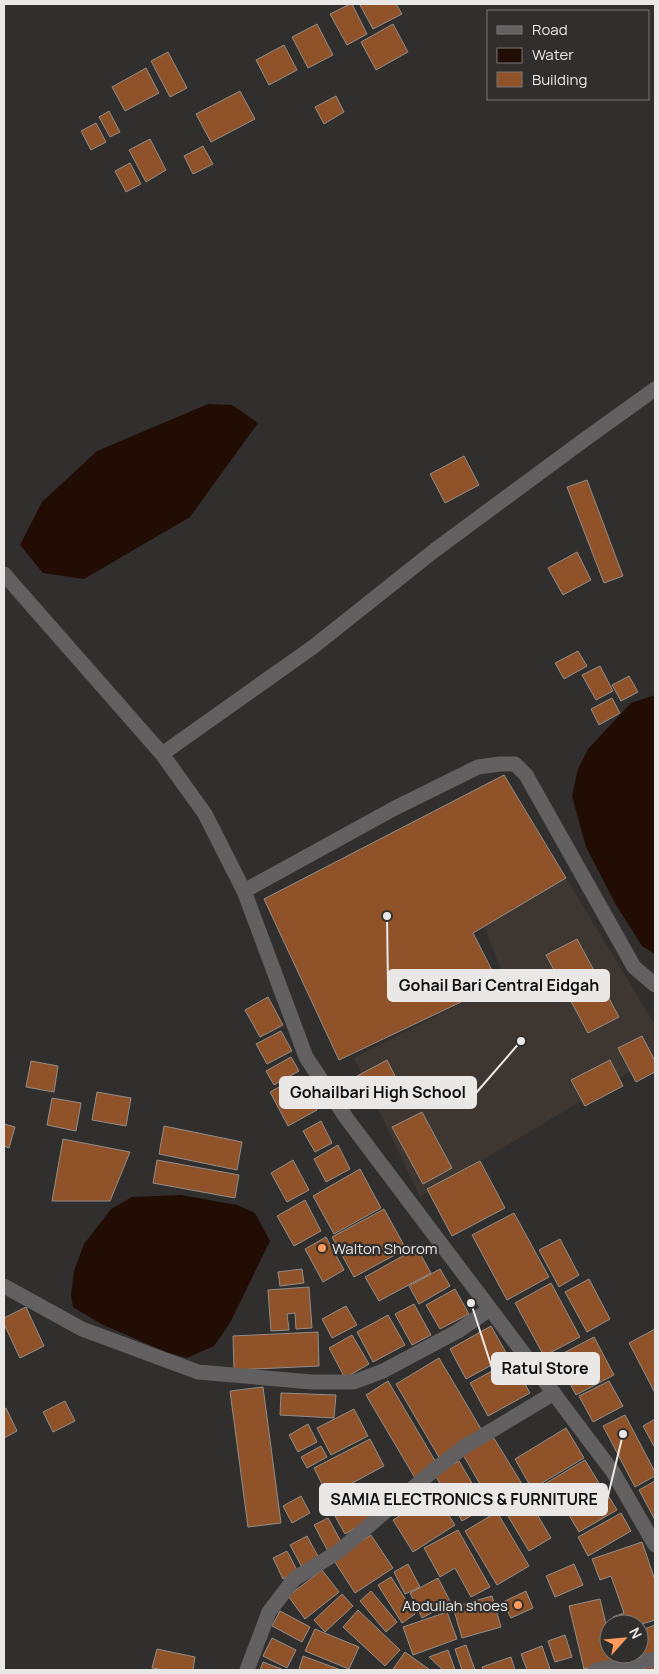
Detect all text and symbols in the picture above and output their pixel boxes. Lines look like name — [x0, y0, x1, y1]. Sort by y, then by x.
legend — [487, 10, 649, 100]
text: Road — [532, 19, 568, 40]
text: Water — [532, 44, 574, 65]
text: Building — [532, 69, 587, 90]
callout: Gohail Bari Central Eidgah — [388, 970, 609, 1001]
text: Gohail Bari Central Eidgah — [399, 974, 599, 996]
callout: Gohailbari High School — [280, 1077, 476, 1108]
text: Gohailbari High School — [290, 1081, 466, 1103]
place label: Walton Shorom — [332, 1238, 438, 1259]
marker: Walton Shorom — [316, 1242, 328, 1254]
callout: Ratul Store — [492, 1353, 599, 1384]
text: Ratul Store — [501, 1357, 589, 1379]
callout: SAMIA ELECTRONICS & FURNITURE — [320, 1484, 607, 1515]
text: SAMIA ELECTRONICS & FURNITURE — [330, 1488, 598, 1510]
place label: Abdullah shoes — [402, 1595, 508, 1616]
marker: Abdullah shoes — [512, 1599, 524, 1611]
north arrow — [599, 1614, 649, 1664]
text: N — [625, 1624, 647, 1642]

